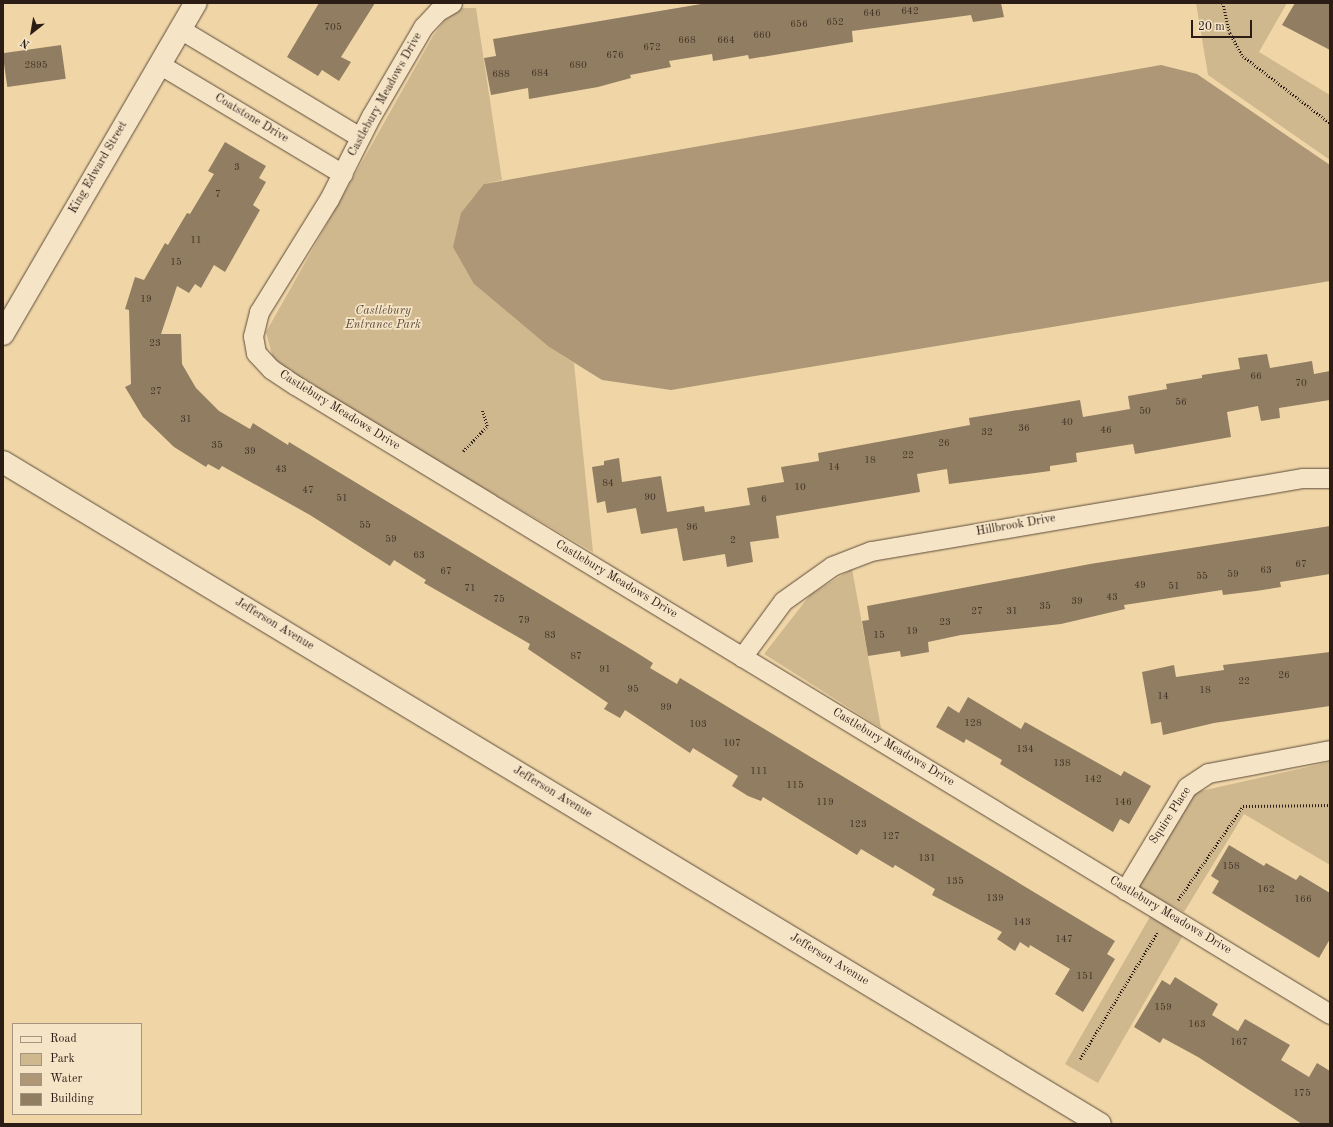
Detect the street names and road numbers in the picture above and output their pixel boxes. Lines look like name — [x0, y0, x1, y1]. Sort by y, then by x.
street label: Castlebury Meadows Drive — [346, 30, 426, 160]
street label: Coatstone Drive — [211, 91, 291, 147]
street label: King Edward Street — [67, 119, 131, 217]
street label: Castlebury Meadows Drive — [276, 368, 402, 454]
street label: Hillbrook Drive — [975, 512, 1057, 540]
street label: Castlebury Meadows Drive — [552, 538, 680, 622]
street label: Jefferson Avenue — [232, 596, 316, 654]
street label: Castlebury Meadows Drive — [829, 706, 957, 790]
street label: Jefferson Avenue — [510, 764, 594, 822]
street label: Squire Place — [1147, 785, 1195, 847]
street label: Castlebury Meadows Drive — [1106, 874, 1234, 958]
street label: Jefferson Avenue — [787, 931, 871, 989]

